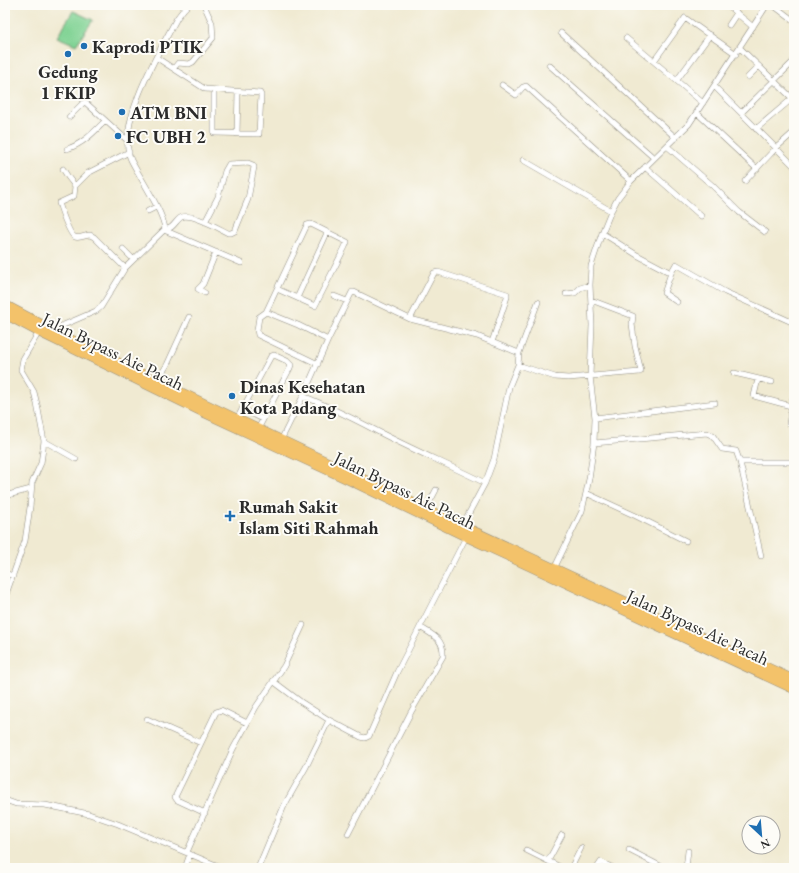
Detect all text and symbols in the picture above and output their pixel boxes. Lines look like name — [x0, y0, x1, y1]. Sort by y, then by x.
place label: Kaprodi PTIK — [92, 35, 203, 58]
marker: Kaprodi PTIK — [79, 41, 89, 51]
marker: Gedung 1 FKIP — [63, 49, 73, 59]
place label: Gedung 1 FKIP — [38, 60, 99, 104]
place label: ATM BNI — [129, 101, 207, 124]
marker: ATM BNI — [117, 107, 127, 117]
place label: FC UBH 2 — [126, 125, 206, 148]
marker: FC UBH 2 — [113, 131, 123, 141]
street label: Jalan Bypass Aie Pacah — [37, 306, 188, 395]
place label: Dinas Kesehatan Kota Padang — [240, 375, 366, 419]
marker: Dinas Kesehatan Kota Padang — [227, 391, 237, 401]
street label: Jalan Bypass Aie Pacah — [329, 445, 480, 534]
place label: Rumah Sakit Islam Siti Rahmah — [239, 495, 378, 539]
marker: Rumah Sakit Islam Siti Rahmah — [224, 510, 236, 522]
street label: Jalan Bypass Aie Pacah — [621, 583, 773, 670]
north arrow — [741, 815, 781, 855]
text: N — [758, 836, 772, 852]

